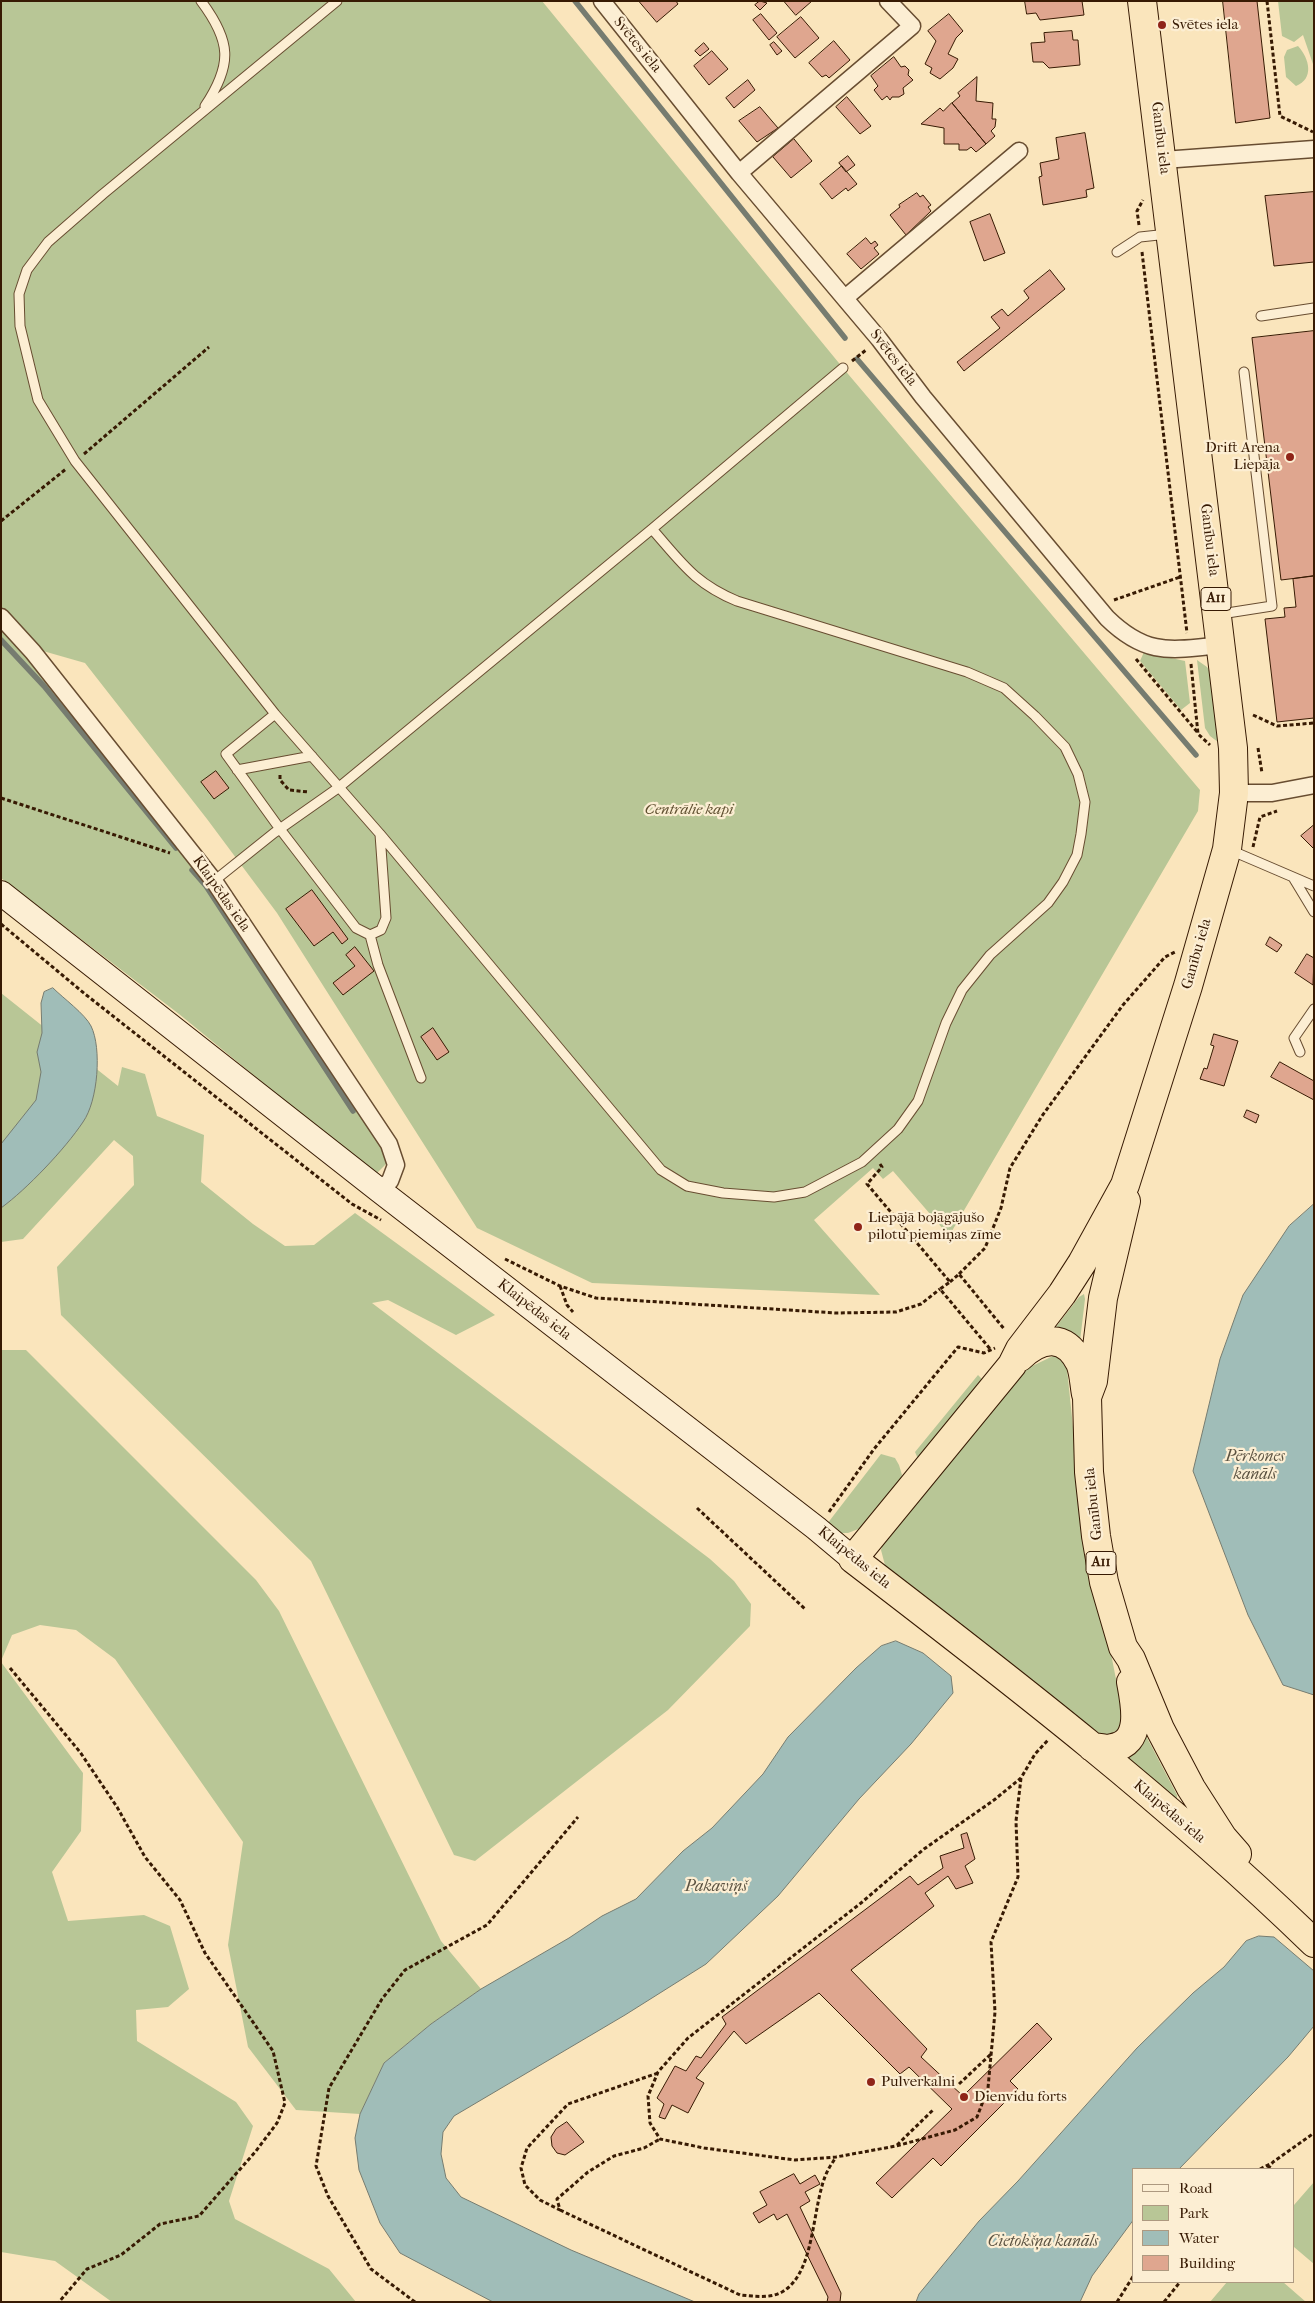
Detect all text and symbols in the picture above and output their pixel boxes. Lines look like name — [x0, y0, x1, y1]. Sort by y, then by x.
street label: Svētes iela — [609, 14, 665, 76]
place label: Svētes iela — [1172, 16, 1238, 34]
marker: Svētes iela — [1156, 19, 1168, 31]
street label: Ganību iela — [1147, 101, 1173, 175]
street label: Svētes iela — [865, 326, 921, 390]
place label: Drift Arena Liepāja — [1205, 439, 1280, 474]
marker: Drift Arena Liepāja — [1284, 451, 1296, 463]
street label: Ganību iela — [1196, 503, 1222, 577]
road number: A11 — [1201, 588, 1231, 610]
park label: Centrālie kapi — [645, 801, 733, 819]
street label: Klaipēdas iela — [188, 853, 254, 935]
street label: Ganību iela — [1178, 917, 1216, 991]
place label: Liepājā bojāgājušo pilotu piemiņas zīme — [868, 1209, 1001, 1244]
marker: Liepājā bojāgājušo pilotu piemiņas zīme — [852, 1221, 864, 1233]
street label: Klaipēdas iela — [494, 1276, 574, 1344]
water label: Pērkones kanāls — [1225, 1447, 1285, 1485]
street label: Ganību iela — [1081, 1467, 1107, 1541]
street label: Klaipēdas iela — [814, 1523, 894, 1593]
road number: A11 — [1086, 1552, 1116, 1575]
street label: Klaipēdas iela — [1129, 1777, 1209, 1847]
water label: Pakaviņš — [685, 1877, 747, 1897]
place label: Pulverkalni — [881, 2073, 955, 2091]
marker: Pulverkalni — [865, 2076, 877, 2088]
place label: Dienvidu forts — [974, 2088, 1067, 2106]
marker: Dienvidu forts — [958, 2091, 970, 2103]
legend — [1132, 2168, 1295, 2283]
text: Road — [1179, 2179, 1212, 2197]
text: Park — [1179, 2204, 1209, 2222]
text: Water — [1179, 2229, 1219, 2247]
water label: Cietokšņa kanāls — [988, 2232, 1098, 2252]
text: Building — [1179, 2254, 1235, 2272]

